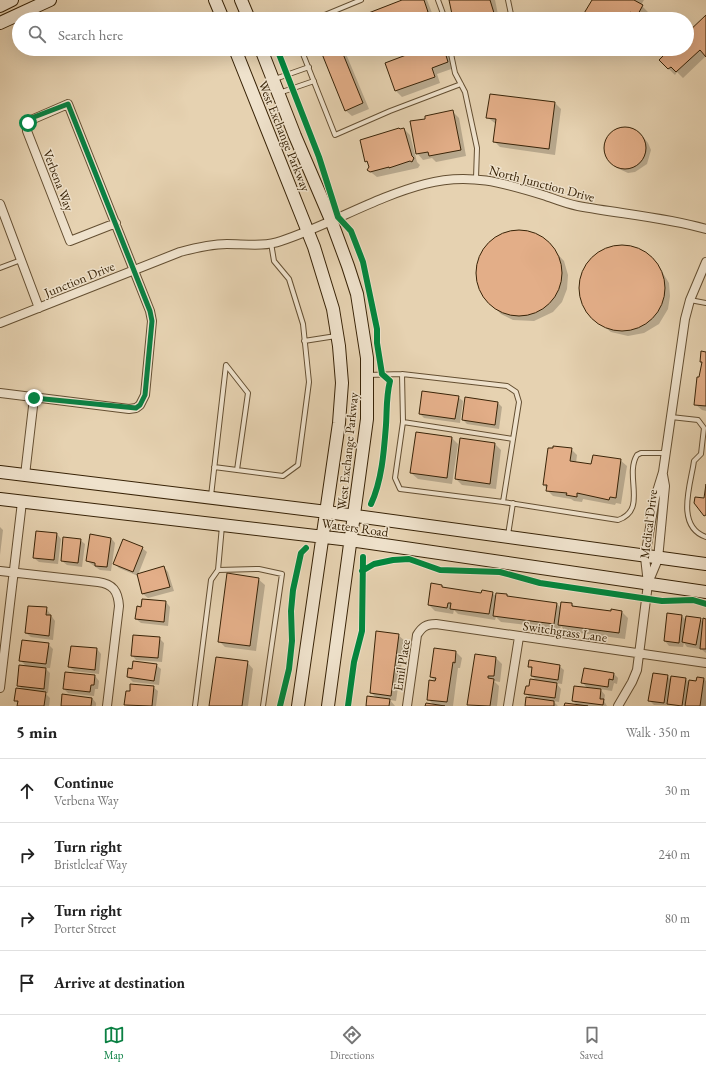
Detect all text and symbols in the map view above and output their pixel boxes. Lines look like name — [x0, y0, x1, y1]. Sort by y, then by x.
search box — [12, 12, 694, 56]
icon: search — [26, 23, 48, 45]
text: Search here — [58, 25, 123, 44]
street label: West Exchange Parkway — [255, 78, 315, 194]
route start — [19, 114, 37, 132]
street label: Verbena Way — [39, 147, 78, 214]
street label: North Junction Drive — [487, 161, 597, 206]
street label: Junction Drive — [41, 258, 117, 302]
route end — [25, 389, 43, 407]
street label: West Exchange Parkway — [333, 391, 362, 511]
street label: Medical Drive — [636, 488, 661, 560]
street label: Watters Road — [320, 514, 390, 541]
street label: Switchgrass Lane — [522, 617, 608, 646]
street label: Emil Place — [389, 638, 414, 692]
text: 5 min — [16, 721, 57, 743]
text: Walk · 350 m — [626, 724, 690, 741]
text: Continue — [54, 773, 114, 792]
icon: ahead — [16, 780, 38, 802]
text: 30 m — [665, 782, 690, 799]
text: Verbena Way — [54, 792, 119, 809]
text: Turn right — [54, 837, 122, 856]
icon: right — [16, 844, 38, 866]
text: 240 m — [659, 846, 690, 863]
text: Bristleleaf Way — [54, 856, 127, 873]
text: Turn right — [54, 901, 122, 920]
icon: right — [16, 908, 38, 930]
text: 80 m — [665, 910, 690, 927]
text: Porter Street — [54, 920, 116, 937]
icon: arrive — [16, 972, 38, 994]
text: Arrive at destination — [54, 973, 185, 992]
tab: Map — [103, 1024, 125, 1062]
tab: Directions — [330, 1024, 374, 1062]
tab: Saved — [580, 1024, 603, 1062]

